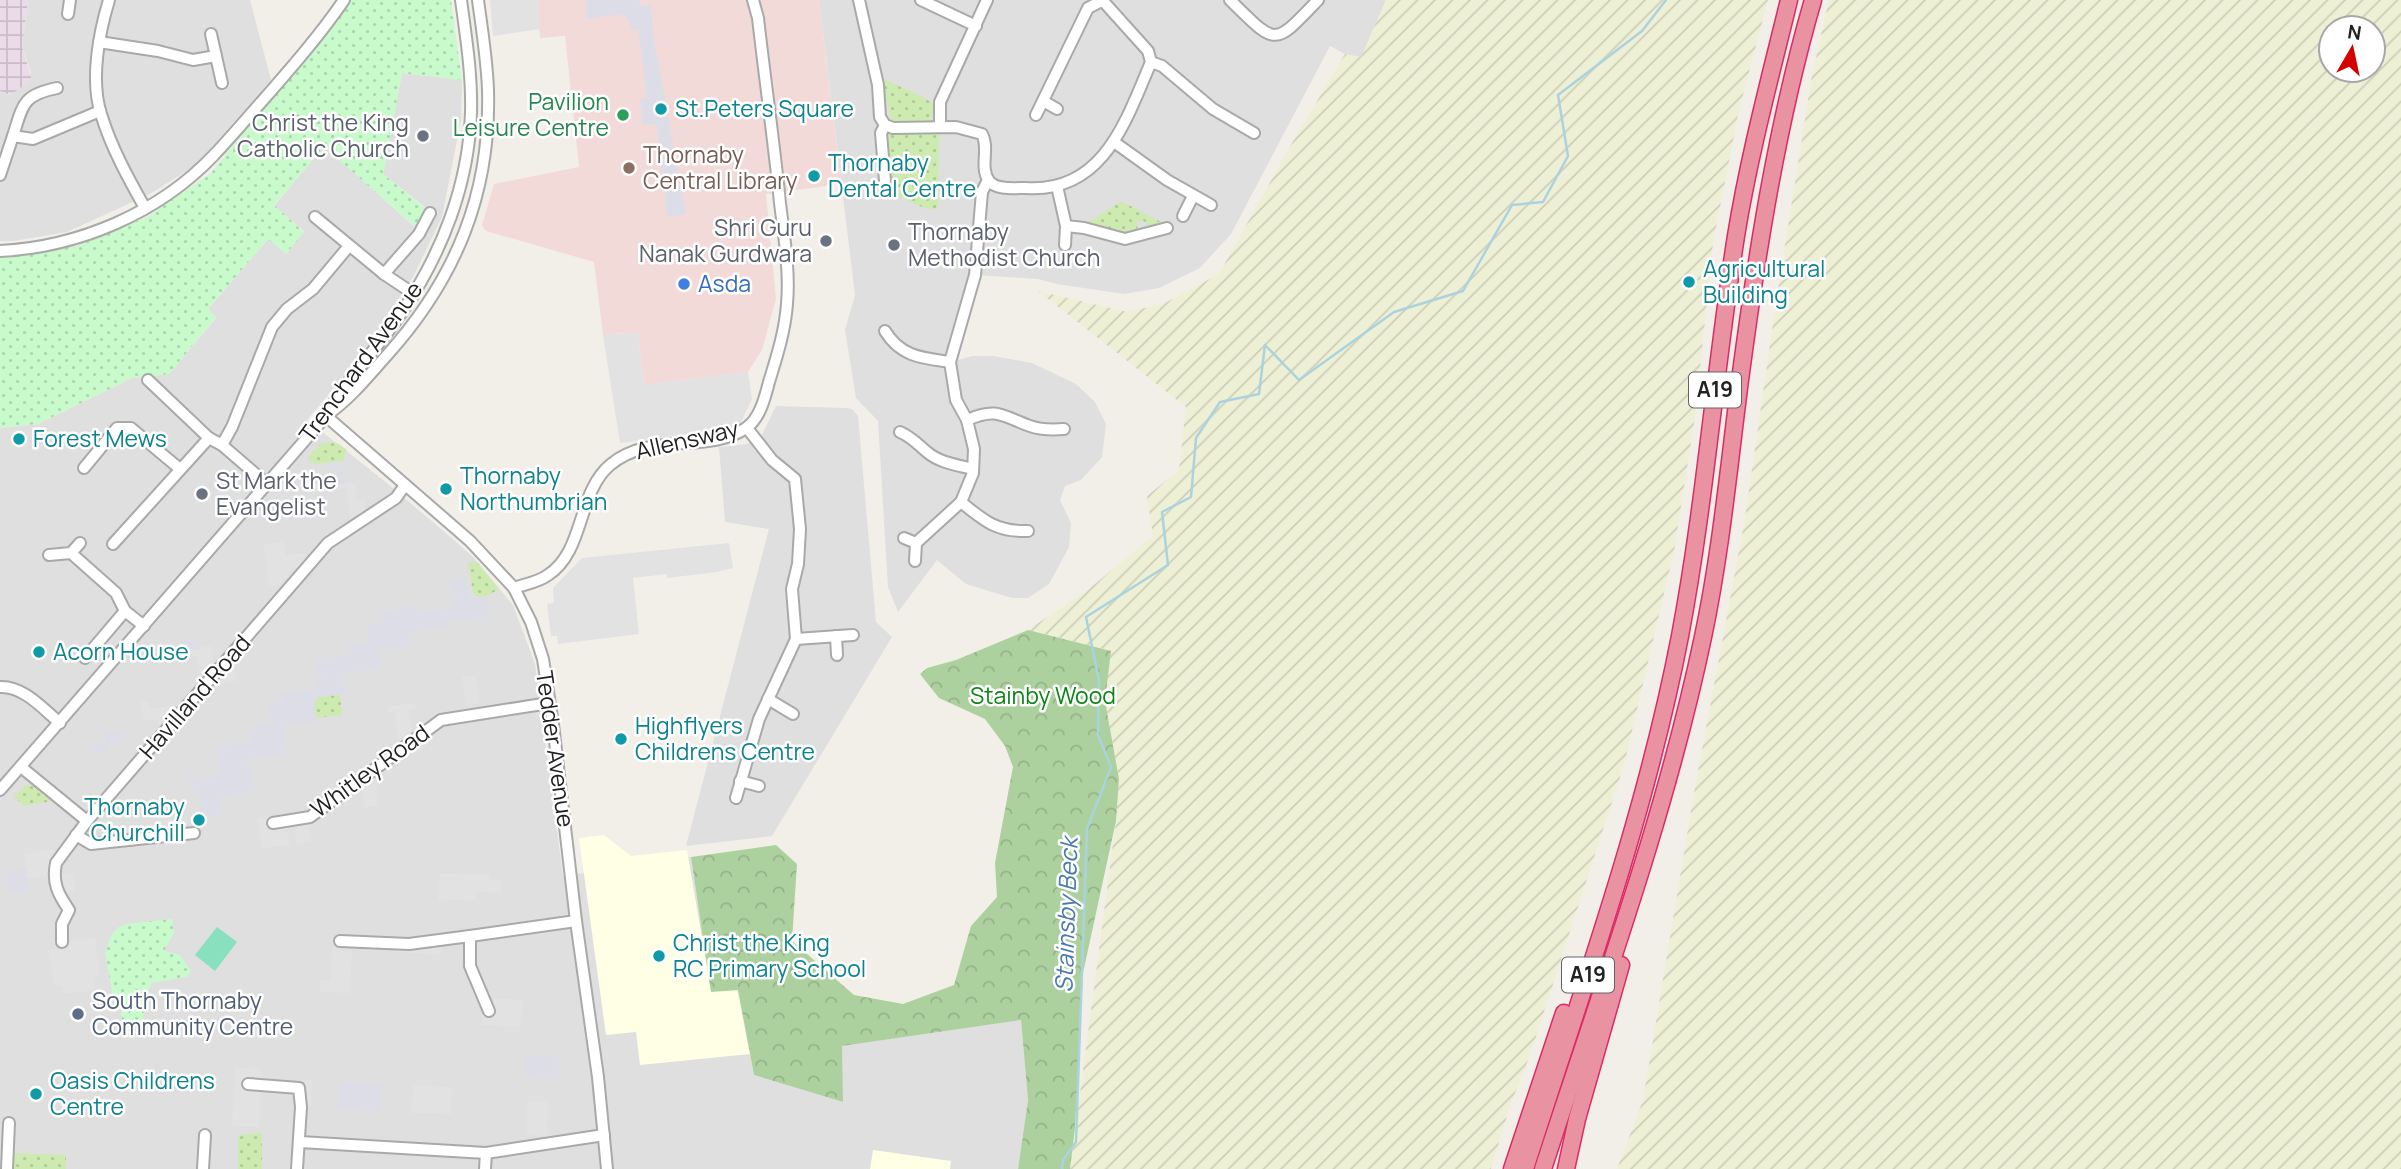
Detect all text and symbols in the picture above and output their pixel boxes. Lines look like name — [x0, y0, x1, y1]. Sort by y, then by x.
north arrow — [2317, 14, 2387, 84]
text: N — [2346, 18, 2363, 46]
place label: Pavilion Leisure Centre — [453, 85, 609, 143]
place label: St.Peters Square — [675, 92, 854, 124]
marker: St.Peters Square — [653, 101, 669, 117]
place label: Christ the King Catholic Church — [237, 106, 409, 164]
marker: Pavilion Leisure Centre — [615, 107, 631, 123]
marker: Christ the King Catholic Church — [415, 128, 431, 144]
place label: Thornaby Central Library — [643, 138, 798, 196]
place label: Thornaby Dental Centre — [828, 146, 976, 204]
marker: Thornaby Central Library — [621, 160, 637, 176]
marker: Thornaby Dental Centre — [806, 168, 822, 184]
place label: Shri Guru Nanak Gurdwara — [639, 211, 812, 269]
place label: Thornaby Methodist Church — [908, 215, 1100, 273]
marker: Shri Guru Nanak Gurdwara — [818, 233, 834, 249]
marker: Thornaby Methodist Church — [886, 237, 902, 253]
place label: Agricultural Building — [1703, 252, 1825, 310]
place label: Asda — [698, 267, 751, 299]
marker: Agricultural Building — [1681, 274, 1697, 290]
street label: Trenchard Avenue — [291, 275, 429, 448]
marker: Asda — [676, 276, 692, 292]
road number: A19 — [1689, 372, 1741, 408]
street label: Allensway — [632, 412, 741, 466]
place label: Forest Mews — [33, 422, 167, 454]
marker: Forest Mews — [11, 431, 27, 447]
place label: Thornaby Northumbrian — [460, 459, 607, 517]
place label: St Mark the Evangelist — [216, 464, 337, 522]
marker: Thornaby Northumbrian — [438, 481, 454, 497]
marker: St Mark the Evangelist — [194, 486, 210, 502]
street label: Havilland Road — [131, 627, 257, 765]
place label: Acorn House — [53, 635, 189, 667]
marker: Acorn House — [31, 644, 47, 660]
street label: Tedder Avenue — [529, 669, 583, 829]
park label: Stainby Wood — [970, 679, 1116, 711]
place label: Highflyers Childrens Centre — [635, 709, 815, 767]
street label: Whitley Road — [304, 716, 435, 824]
marker: Highflyers Childrens Centre — [613, 731, 629, 747]
place label: Thornaby Churchill — [84, 790, 185, 848]
marker: Thornaby Churchill — [191, 812, 207, 828]
water label: Stainsby Beck — [1046, 834, 1085, 993]
place label: Christ the King RC Primary School — [673, 926, 866, 984]
marker: Christ the King RC Primary School — [651, 948, 667, 964]
road number: A19 — [1562, 958, 1614, 992]
place label: South Thornaby Community Centre — [92, 984, 293, 1042]
marker: South Thornaby Community Centre — [70, 1006, 86, 1022]
place label: Oasis Childrens Centre — [50, 1064, 215, 1122]
marker: Oasis Childrens Centre — [28, 1086, 44, 1102]

